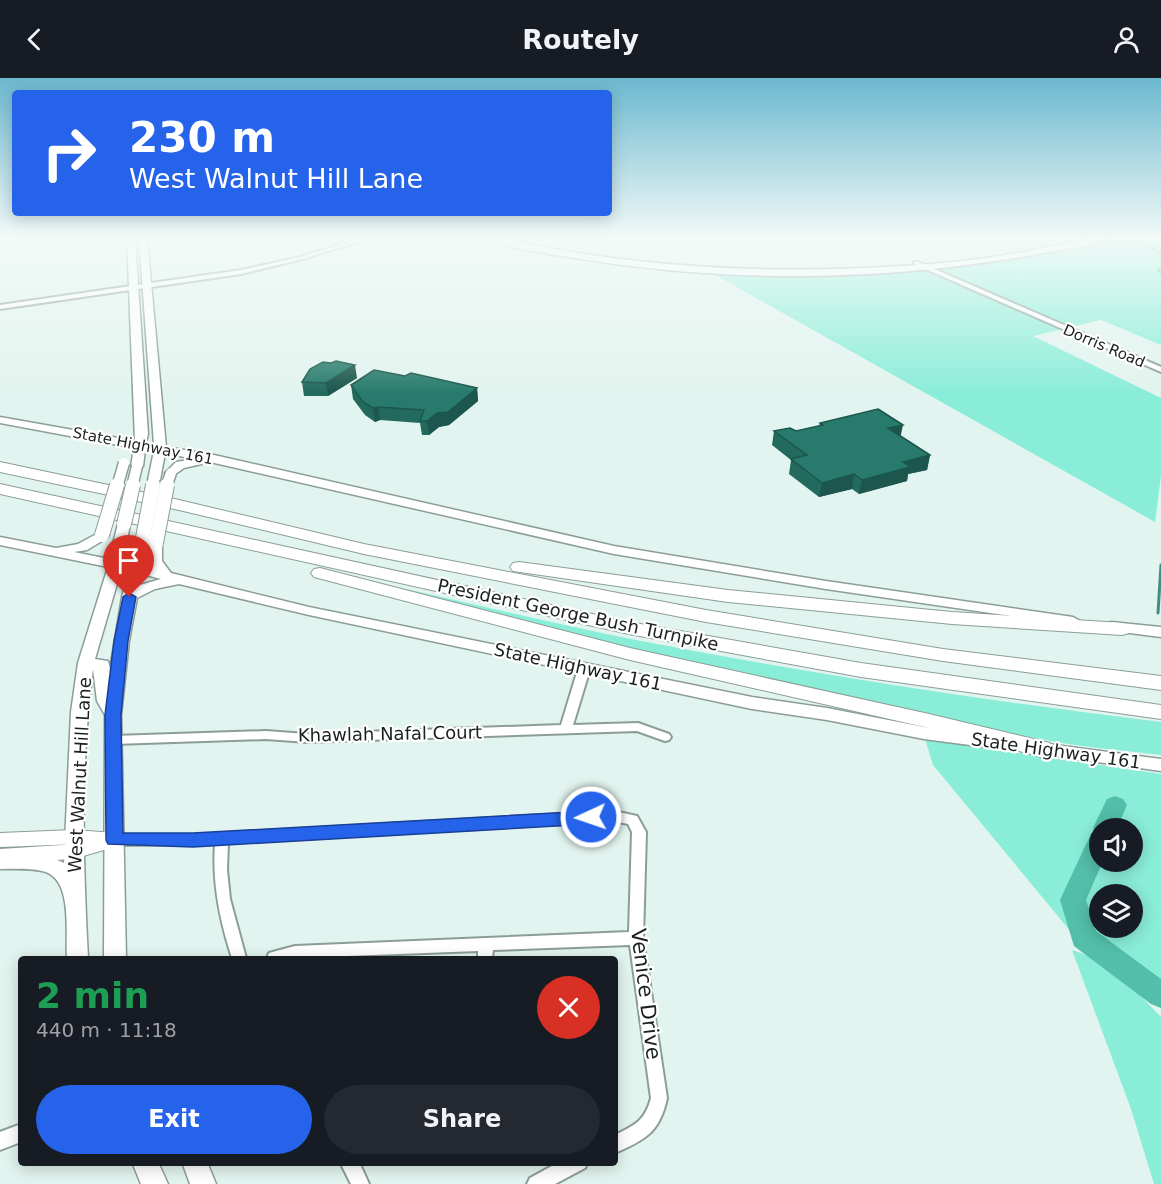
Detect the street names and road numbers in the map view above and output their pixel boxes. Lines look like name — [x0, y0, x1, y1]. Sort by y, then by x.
street label: Dorris Road — [1060, 321, 1148, 371]
street label: State Highway 161 — [71, 424, 215, 468]
street label: President George Bush Turnpike — [436, 574, 721, 655]
street label: State Highway 161 — [492, 638, 664, 695]
street label: West Walnut Hill Lane — [64, 677, 95, 873]
street label: Khawlah Nafal Court — [298, 721, 482, 746]
street label: State Highway 161 — [970, 728, 1142, 773]
street label: Venice Drive — [626, 927, 666, 1061]

